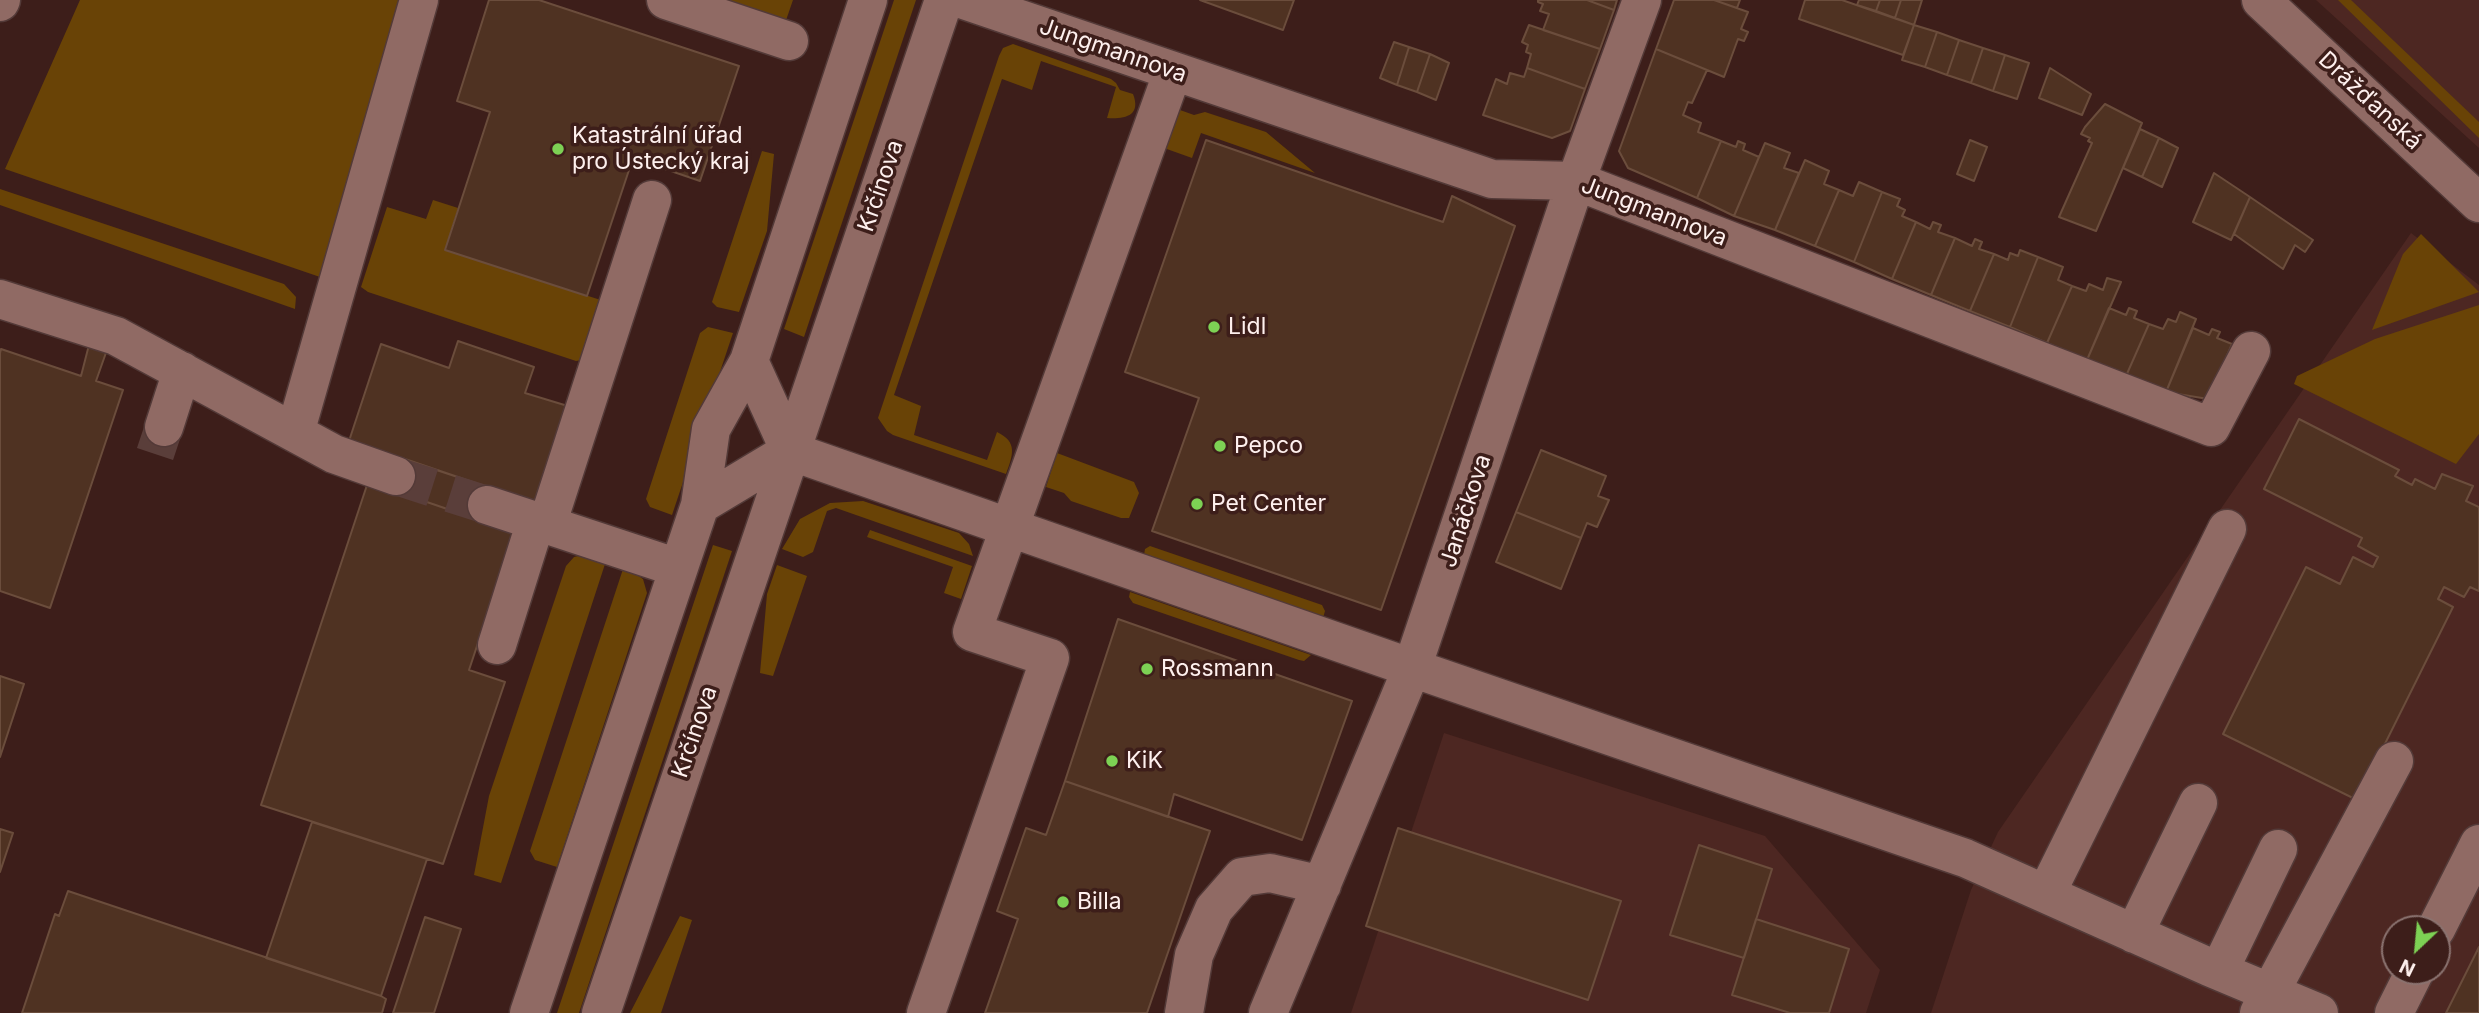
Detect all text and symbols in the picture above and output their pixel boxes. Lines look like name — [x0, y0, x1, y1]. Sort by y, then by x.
street label: Jungmannova — [1036, 13, 1190, 89]
street label: Drážďanská — [2313, 46, 2427, 156]
place label: Katastrální úřad pro Ústecký kraj — [572, 122, 750, 176]
street label: Krčínova — [852, 137, 910, 235]
marker: Katastrální úřad pro Ústecký kraj — [550, 141, 566, 157]
street label: Jungmannova — [1577, 172, 1731, 252]
place label: Lidl — [1228, 313, 1266, 341]
marker: Lidl — [1206, 319, 1222, 335]
place label: Pepco — [1234, 432, 1303, 460]
marker: Pepco — [1212, 438, 1228, 454]
street label: Janáčkova — [1435, 451, 1497, 571]
place label: Pet Center — [1211, 490, 1326, 518]
marker: Pet Center — [1189, 496, 1205, 512]
place label: Rossmann — [1161, 655, 1274, 683]
marker: Rossmann — [1139, 661, 1155, 677]
street label: Krčínova — [666, 683, 724, 781]
place label: KiK — [1126, 747, 1163, 775]
marker: KiK — [1104, 753, 1120, 769]
place label: Billa — [1077, 888, 1122, 916]
marker: Billa — [1055, 894, 1071, 910]
north arrow — [2381, 915, 2451, 985]
text: N — [2396, 954, 2419, 981]

